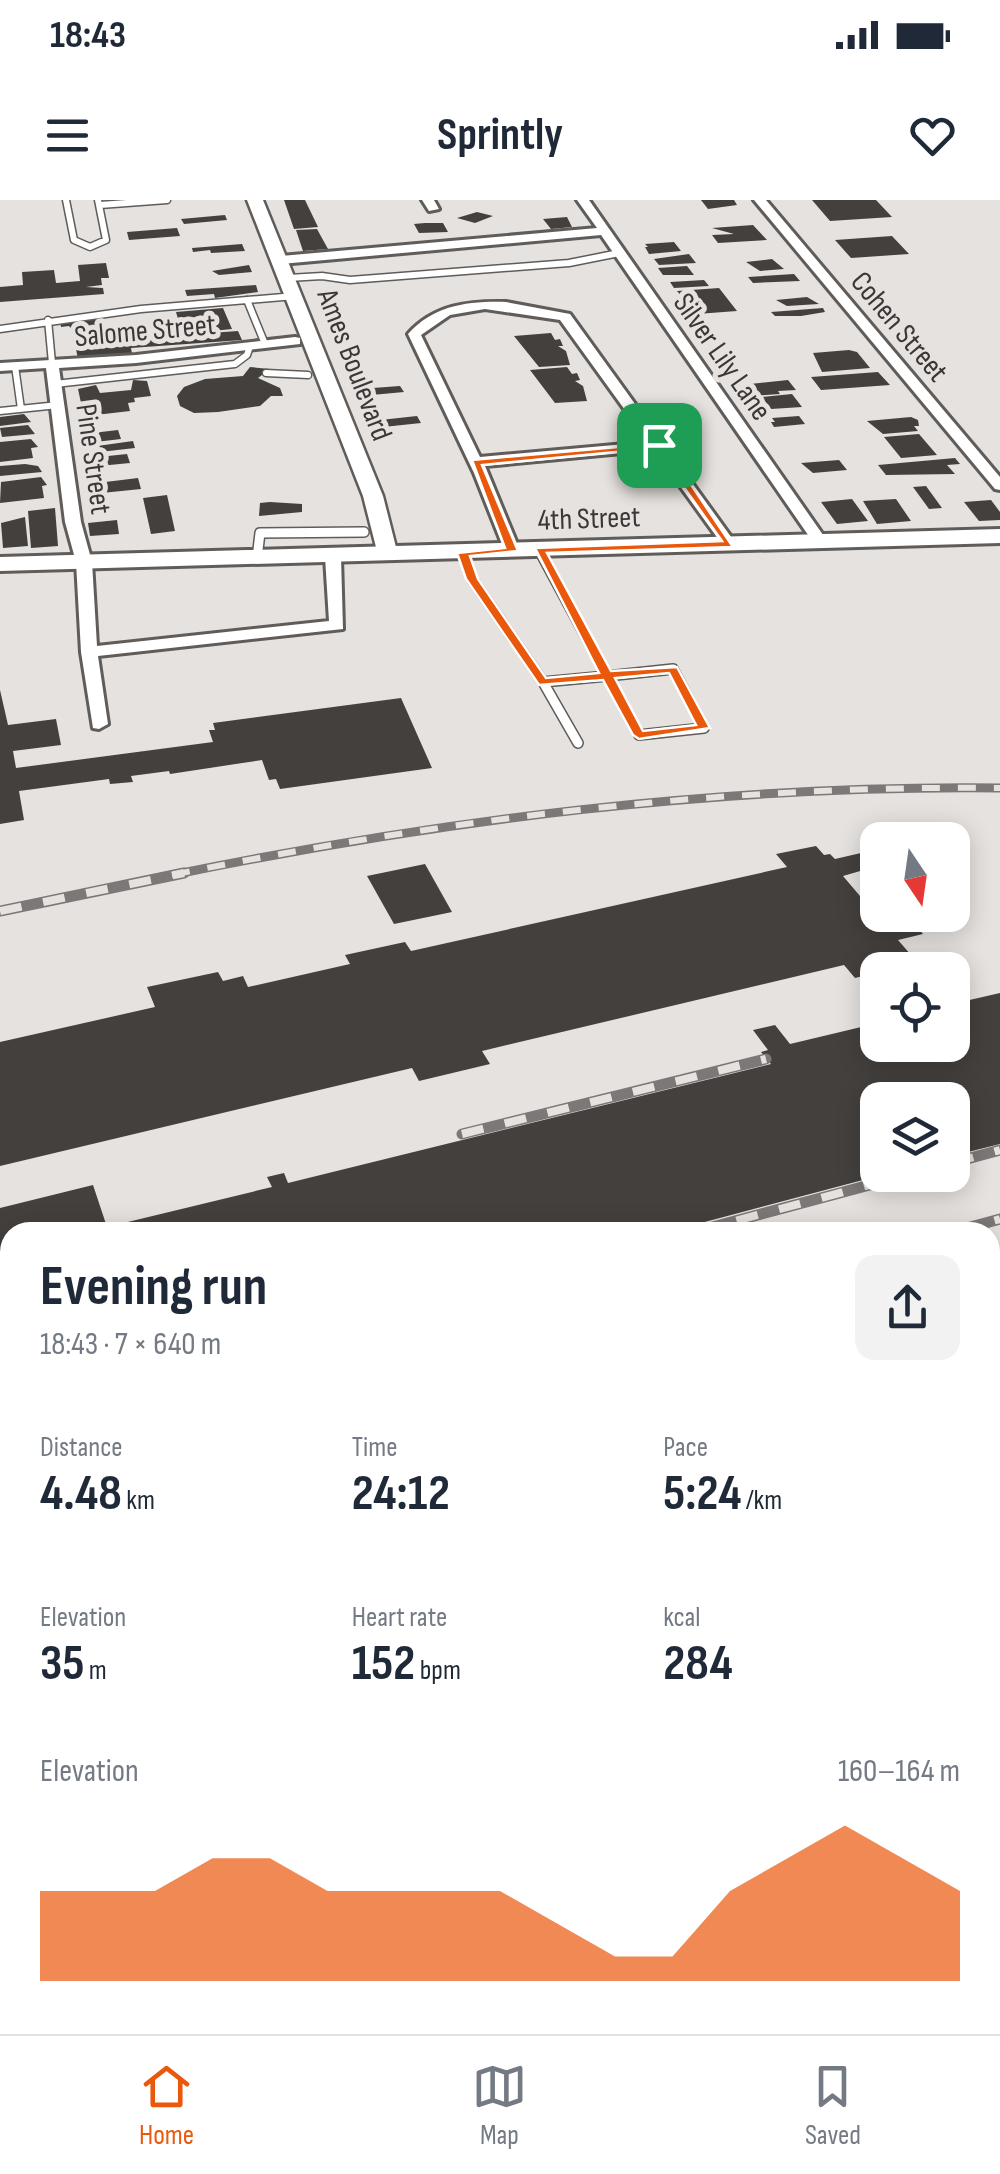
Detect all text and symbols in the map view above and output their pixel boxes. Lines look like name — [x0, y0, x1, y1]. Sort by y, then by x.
text: 18:43 — [50, 13, 126, 58]
icon: menu — [40, 108, 95, 163]
text: Sprintly — [437, 108, 563, 163]
icon: heart — [905, 108, 960, 163]
street label: Cohen Street — [843, 265, 955, 389]
street label: Ames Boulevard — [308, 283, 399, 446]
street label: Silver Lily Lane — [665, 286, 779, 428]
street label: Salome Street — [73, 307, 217, 355]
street label: Pine Street — [67, 401, 119, 517]
pin — [617, 403, 702, 488]
icon: arrive — [632, 418, 687, 473]
street label: 4th Street — [537, 499, 641, 539]
north arrow — [860, 822, 970, 932]
map controls — [860, 822, 970, 1192]
button: locate — [860, 952, 970, 1062]
button: layers — [860, 1082, 970, 1192]
text: Evening run — [40, 1254, 267, 1321]
button: share — [855, 1255, 960, 1360]
text: 18:43 · 7 × 640 m — [40, 1325, 221, 1364]
text: Distance — [40, 1431, 123, 1464]
text: Time — [352, 1431, 397, 1464]
text: Pace — [663, 1431, 708, 1464]
text: 4.48 — [40, 1464, 122, 1524]
text: 24:12 — [352, 1464, 450, 1524]
text: 5:24 — [663, 1464, 741, 1524]
text: km — [122, 1484, 155, 1517]
text: /km — [741, 1484, 782, 1517]
text: Elevation — [40, 1601, 126, 1634]
text: Heart rate — [352, 1601, 447, 1634]
text: kcal — [663, 1601, 700, 1634]
text: 35 — [40, 1634, 84, 1694]
text: 152 — [352, 1634, 415, 1694]
text: 284 — [663, 1634, 733, 1694]
text: m — [84, 1654, 107, 1687]
text: bpm — [415, 1654, 461, 1687]
text: Elevation — [40, 1752, 139, 1791]
text: 160–164 m — [838, 1752, 960, 1791]
tab: Home — [139, 2059, 194, 2152]
tab: Map — [472, 2059, 527, 2152]
tab: Saved — [805, 2059, 861, 2152]

